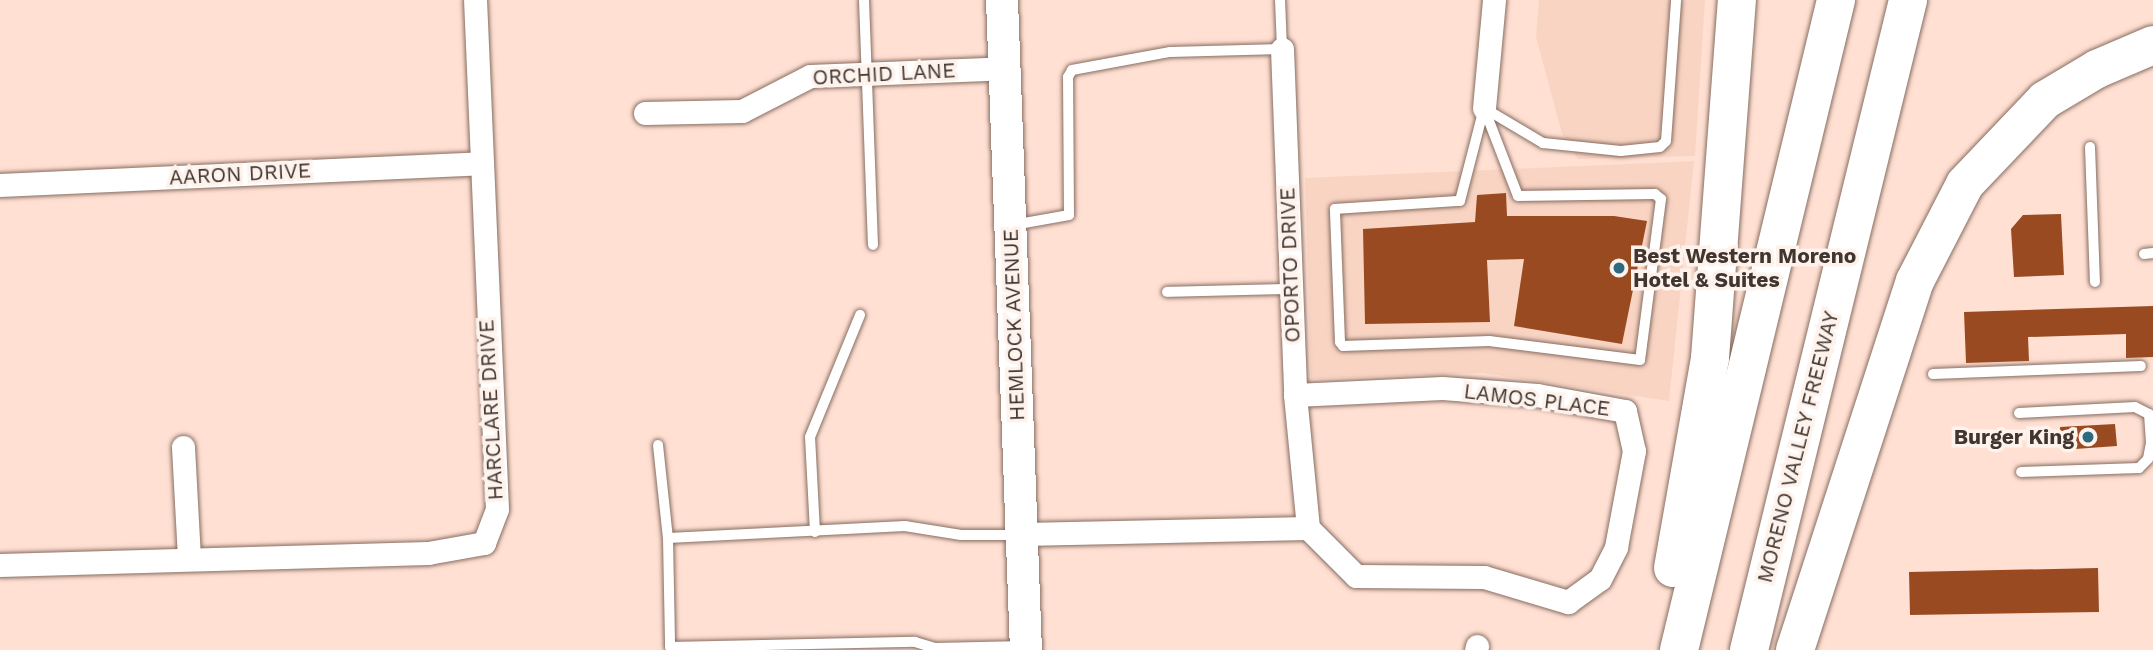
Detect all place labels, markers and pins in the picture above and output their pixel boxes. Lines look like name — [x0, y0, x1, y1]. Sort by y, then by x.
place label: Best Western Moreno Hotel & Suites — [1633, 243, 1857, 293]
marker: Best Western Moreno Hotel & Suites — [1611, 260, 1627, 276]
place label: Burger King — [1953, 424, 2074, 450]
marker: Burger King — [2080, 429, 2096, 445]

